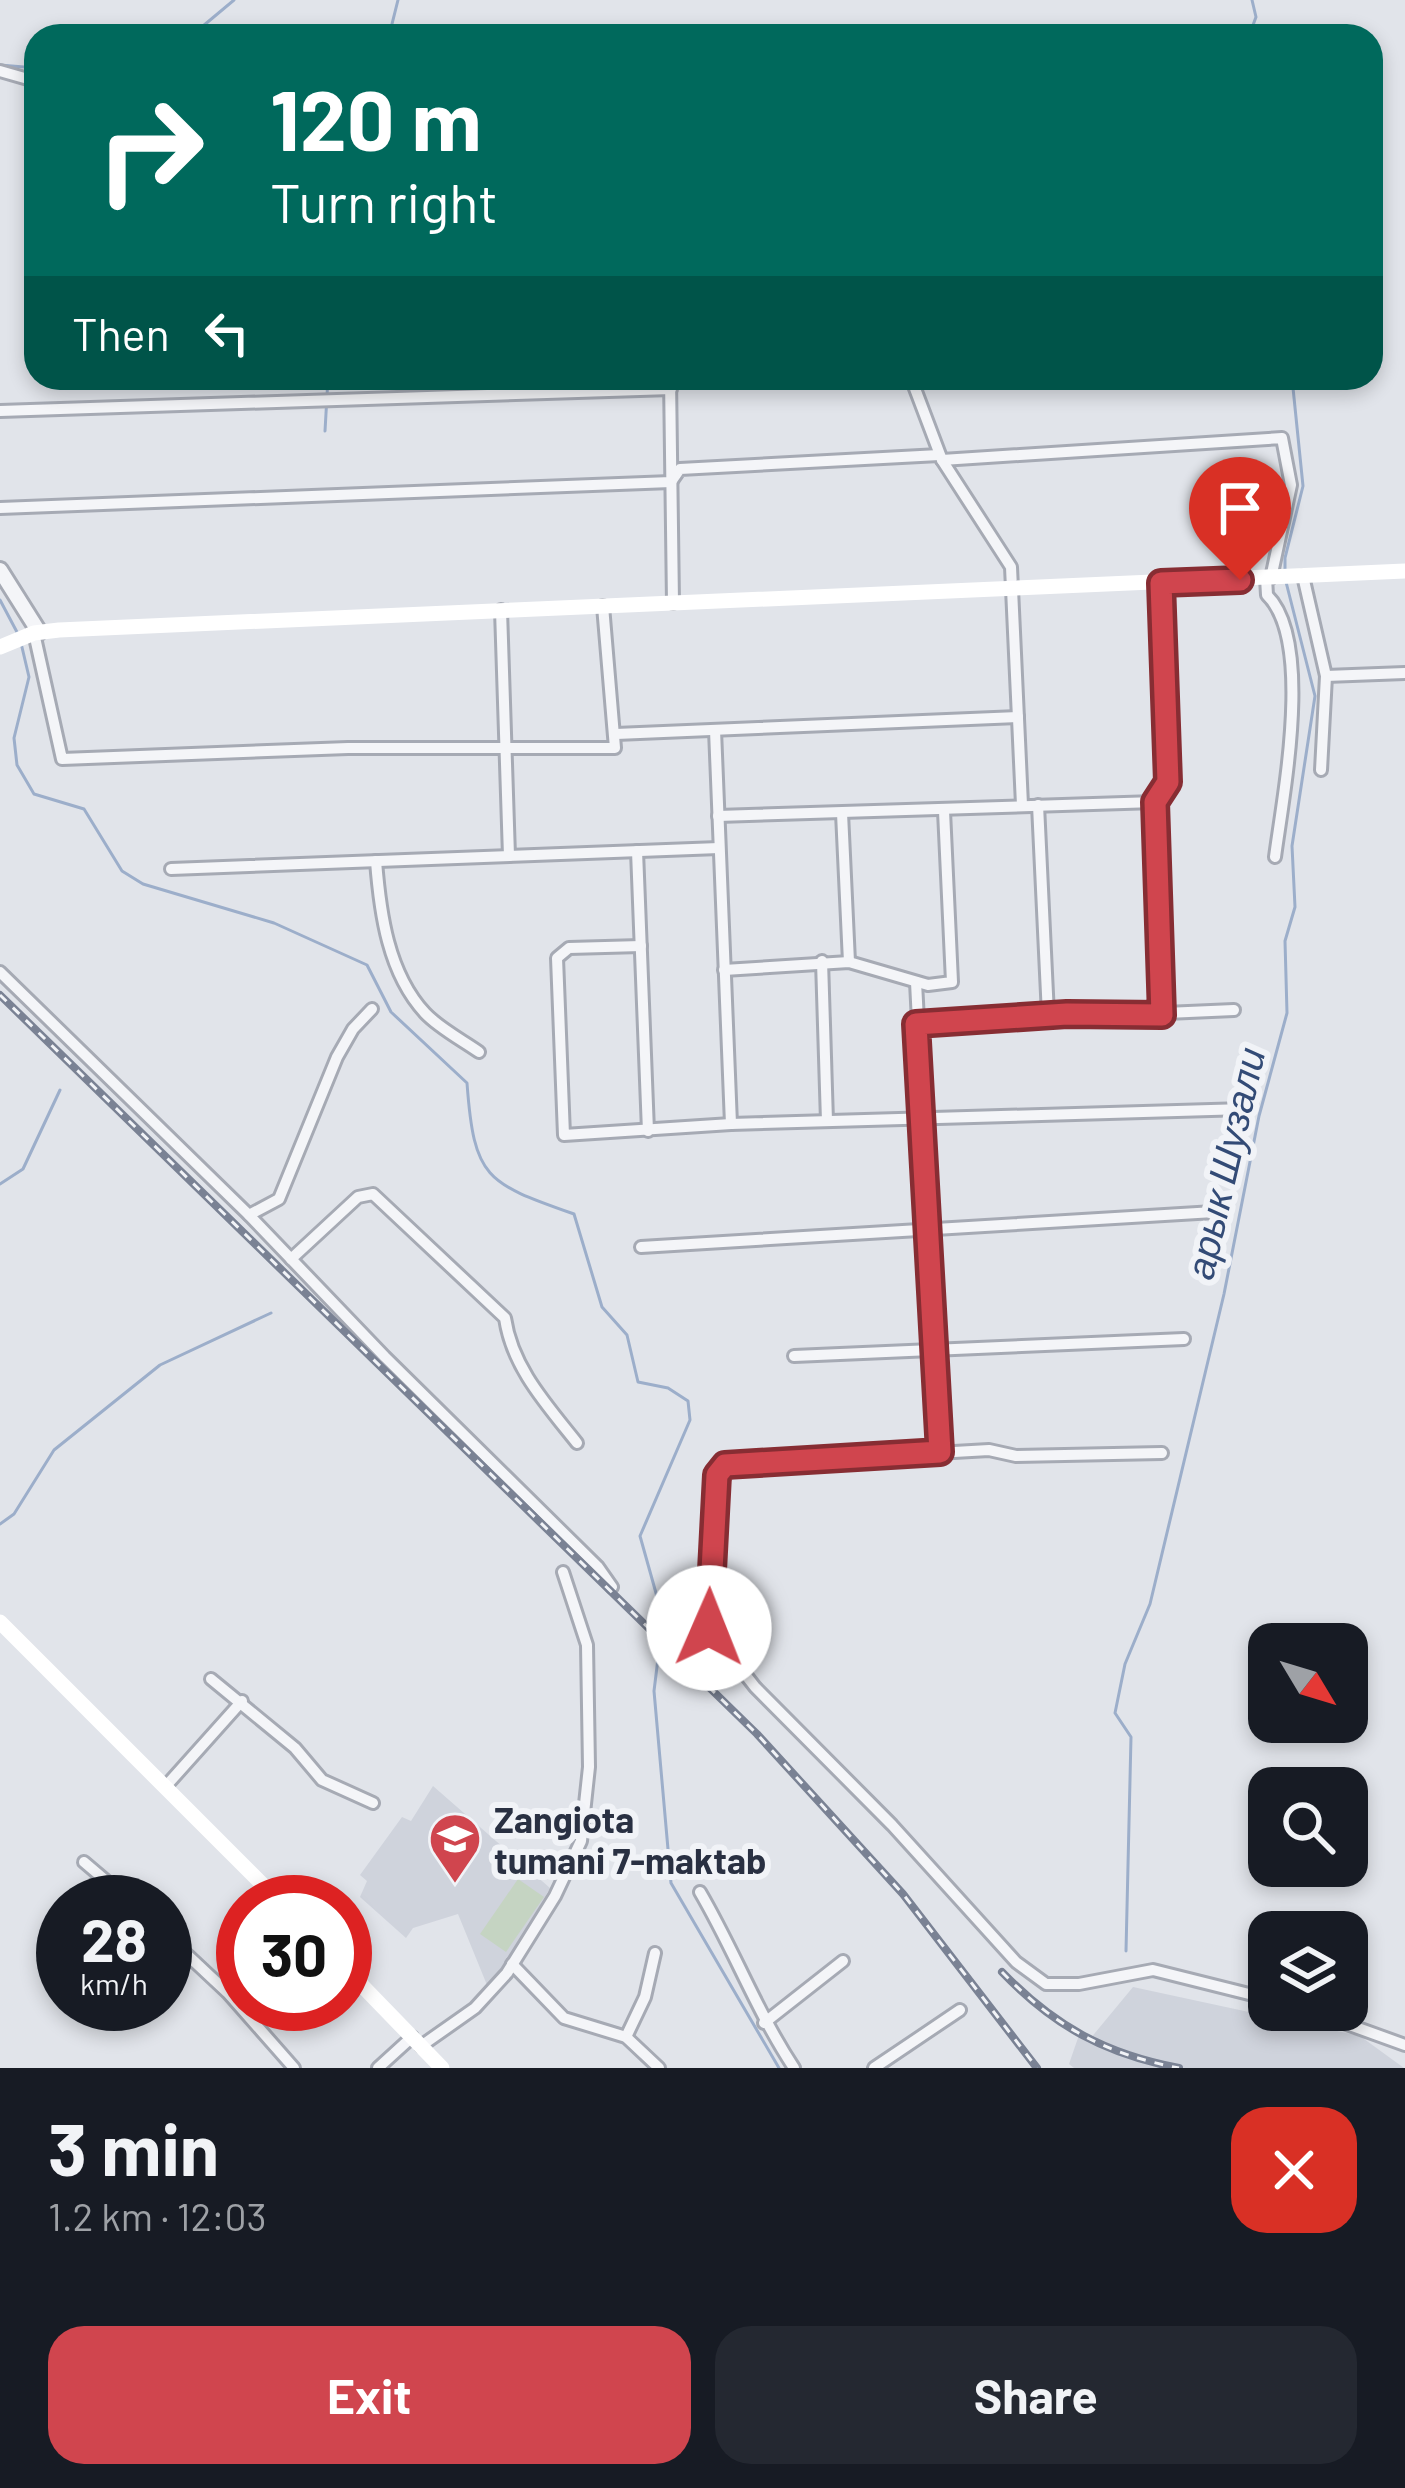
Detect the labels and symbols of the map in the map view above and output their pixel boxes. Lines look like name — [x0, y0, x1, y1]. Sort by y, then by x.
pin — [1189, 457, 1291, 580]
water label: арык Шузали — [1175, 1043, 1273, 1283]
position arrow — [646, 1565, 772, 1691]
north arrow — [1248, 1623, 1368, 1743]
place label: Zangiota tumani 7-maktab — [494, 1797, 766, 1881]
school or university icon: Zangiota tumani 7-maktab — [427, 1811, 483, 1885]
speed limit sign: 30 — [216, 1875, 372, 2031]

